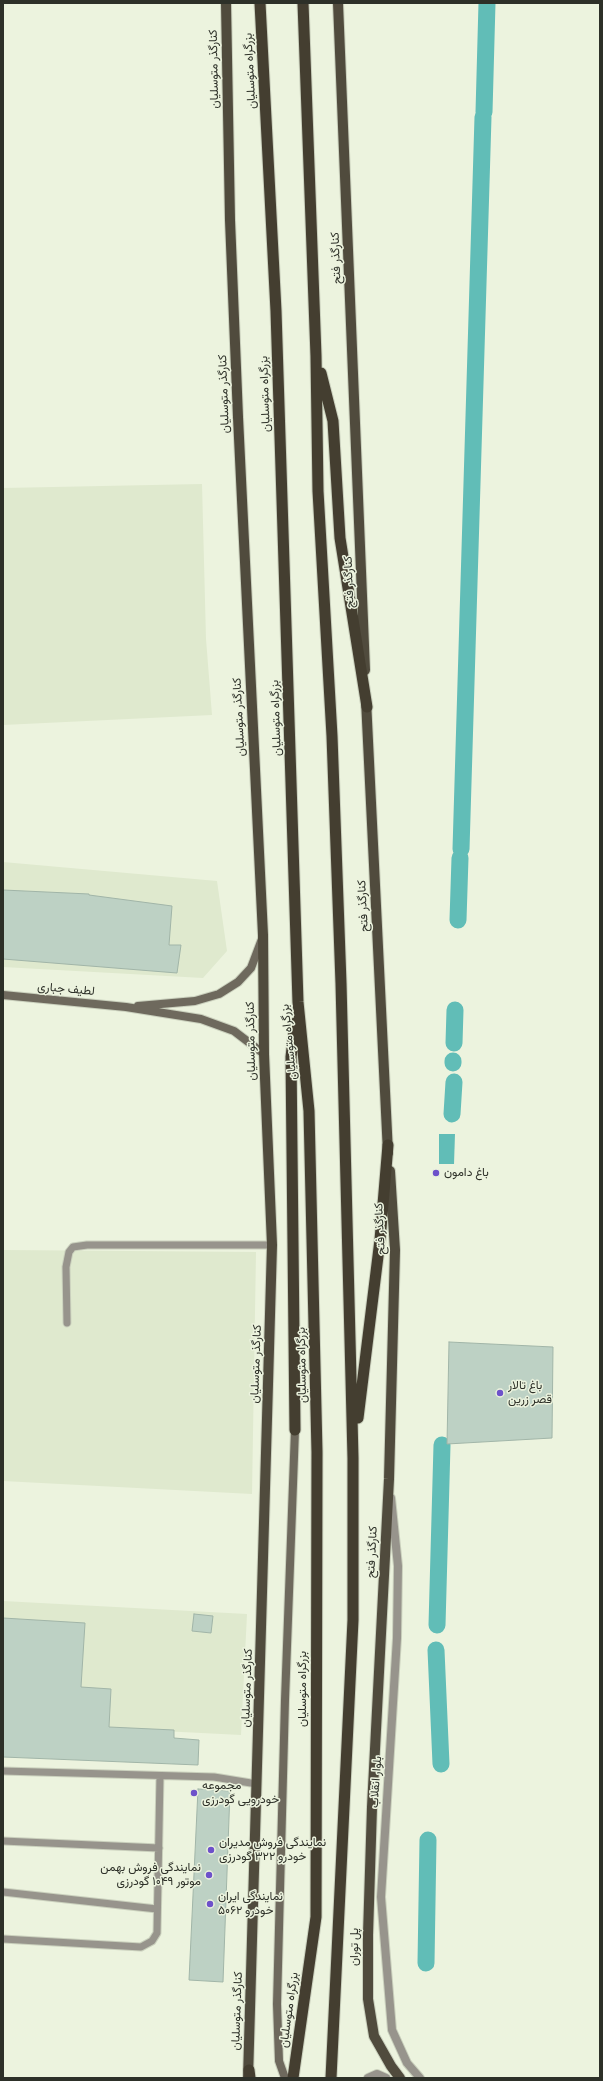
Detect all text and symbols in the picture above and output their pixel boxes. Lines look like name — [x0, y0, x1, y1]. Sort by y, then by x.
street label: کنارگذر متوسلیان — [206, 29, 222, 109]
street label: بزرگراه متوسلیان — [241, 33, 259, 109]
street label: کنارگذر فتح — [328, 232, 344, 284]
street label: کنارگذر متوسلیان — [215, 354, 233, 434]
street label: بزرگراه متوسلیان — [256, 356, 274, 432]
street label: کنارگذر فتح — [341, 556, 357, 608]
street label: کنارگذر متوسلیان — [230, 677, 248, 757]
street label: بزرگراه متوسلیان — [267, 680, 285, 756]
street label: کنارگذر فتح — [354, 880, 372, 932]
street label: لطیف جباری — [37, 979, 95, 999]
street label: کنارگذر متوسلیان — [243, 1001, 259, 1081]
street label: بزرگراه متوسلیان — [278, 1003, 300, 1081]
place label: باغ دامون — [444, 1166, 489, 1180]
marker: باغ دامون — [431, 1168, 441, 1178]
street label: کنارگذر فتح — [371, 1203, 389, 1255]
street label: کنارگذر متوسلیان — [247, 1324, 265, 1404]
street label: بزرگراه متوسلیان — [294, 1327, 310, 1403]
place label: باغ تالار قصر زرین — [508, 1379, 552, 1407]
marker: باغ تالار قصر زرین — [495, 1388, 505, 1398]
street label: کنارگذر فتح — [363, 1526, 381, 1578]
street label: کنارگذر متوسلیان — [238, 1648, 256, 1728]
street label: بزرگراه متوسلیان — [296, 1651, 310, 1727]
street label: بلوار انقلاب — [367, 1755, 385, 1809]
place label: مجموعه خودرویی گودرزی — [202, 1779, 279, 1807]
marker: مجموعه خودرویی گودرزی — [189, 1788, 199, 1798]
place label: نمایندگی فروش مدیران خودرو ۳۲۲ گودرزی — [219, 1836, 326, 1864]
marker: نمایندگی فروش مدیران خودرو ۳۲۲ گودرزی — [206, 1845, 216, 1855]
place label: نمایندگی فروش بهمن موتور ۱۰۴۹ گودرزی — [100, 1861, 201, 1889]
marker: نمایندگی فروش بهمن موتور ۱۰۴۹ گودرزی — [204, 1870, 214, 1880]
place label: نمایندگی ایران خودرو ۵۰۶۲ — [218, 1890, 283, 1918]
marker: نمایندگی ایران خودرو ۵۰۶۲ — [205, 1899, 215, 1909]
street label: پل توران — [348, 1928, 362, 1966]
street label: کنارگذر متوسلیان — [228, 1971, 246, 2051]
street label: بزرگراه متوسلیان — [277, 1971, 301, 2049]

